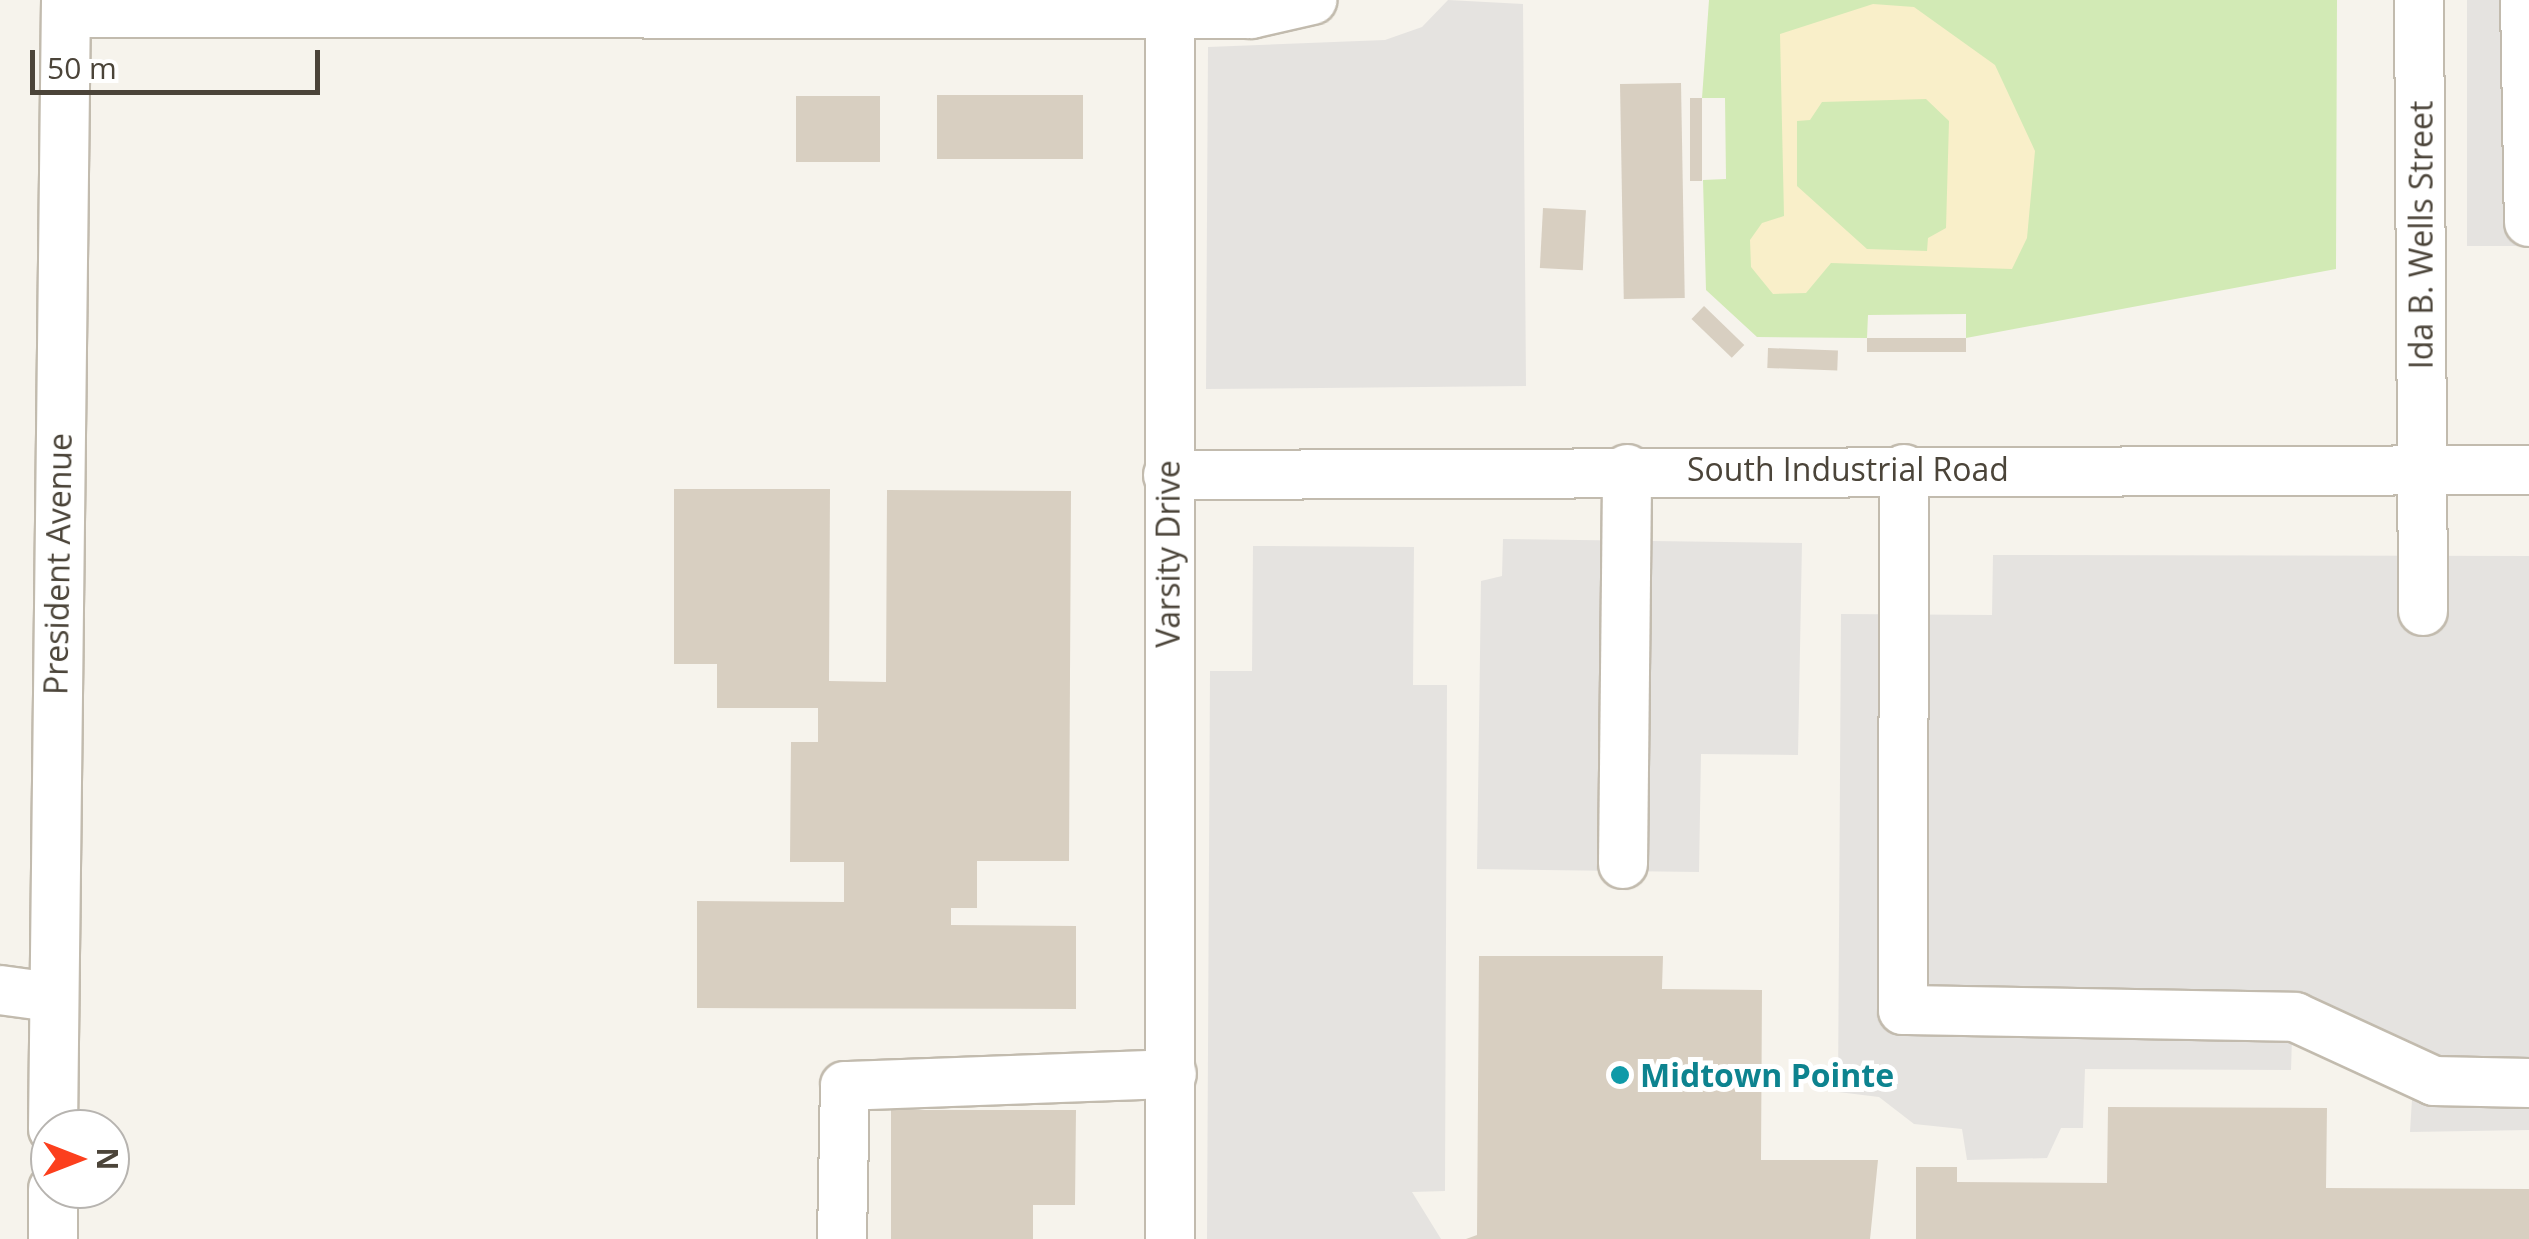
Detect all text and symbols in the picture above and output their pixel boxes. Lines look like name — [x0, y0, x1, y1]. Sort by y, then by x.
scale bar — [35, 30, 325, 92]
text: 50 m — [47, 47, 117, 88]
street label: Ida B. Wells Street — [2402, 101, 2440, 369]
street label: President Avenue — [37, 433, 79, 695]
street label: South Industrial Road — [1687, 450, 2009, 488]
street label: Varsity Drive — [1149, 460, 1187, 648]
place label: Midtown Pointe — [1640, 1056, 1894, 1094]
marker: Midtown Pointe — [1609, 1064, 1631, 1086]
north arrow — [30, 1109, 130, 1209]
text: N — [89, 1148, 127, 1170]

